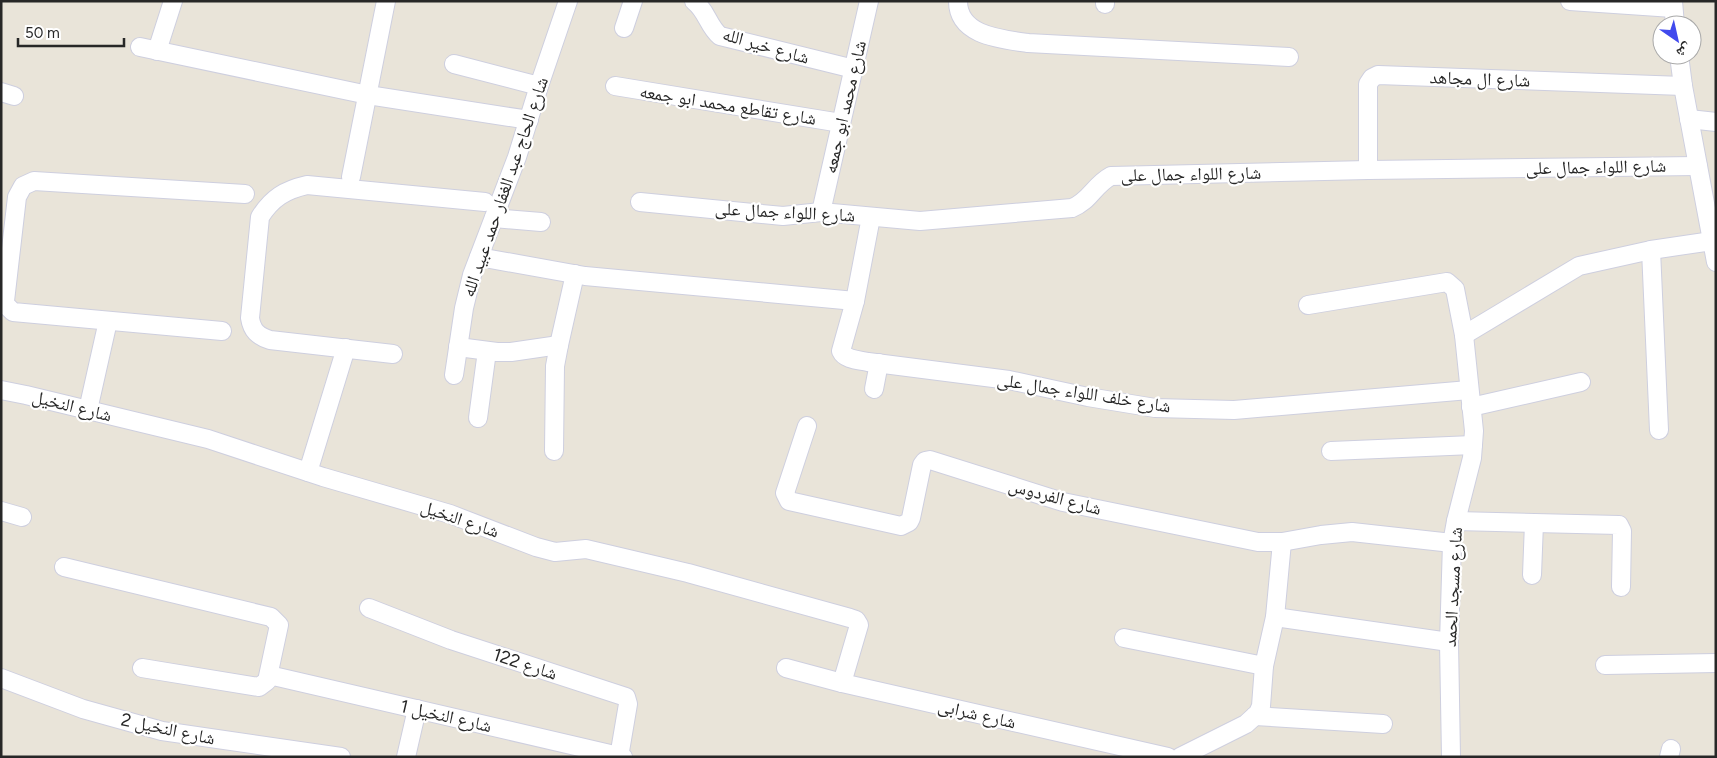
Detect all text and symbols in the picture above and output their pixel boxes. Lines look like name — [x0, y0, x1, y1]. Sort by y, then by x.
scale bar — [18, 15, 124, 47]
north arrow — [1652, 15, 1702, 65]
street label: شارع خير الله — [720, 23, 812, 69]
text: 50 m — [25, 24, 60, 42]
street label: شارع محمد ابو جمعه — [819, 38, 871, 176]
text: ش — [1673, 39, 1695, 62]
street label: شارع ال مجاهد — [1429, 66, 1531, 92]
street label: شارع الحاج عبد الغفار حمد عبيد الله — [457, 74, 554, 300]
street label: شارع تقاطع محمد ابو جمعه — [638, 80, 818, 131]
street label: شارع اللواء جمال على — [1525, 155, 1667, 179]
street label: شارع اللواء جمال على — [1120, 162, 1262, 186]
street label: شارع اللواء جمال على — [714, 197, 856, 227]
street label: شارع خلف اللواء جمال على — [996, 368, 1172, 418]
street label: شارع النخيل — [30, 386, 114, 426]
street label: شارع الفردوس — [1006, 474, 1104, 520]
street label: شارع النخيل — [418, 495, 502, 543]
street label: شارع مسجد الحمد — [1439, 527, 1467, 647]
street label: شارع 122 — [490, 643, 560, 685]
street label: شارع شرابى — [936, 694, 1018, 734]
street label: شارع النخيل 1 — [398, 695, 494, 737]
street label: شارع النخيل 2 — [119, 708, 217, 750]

